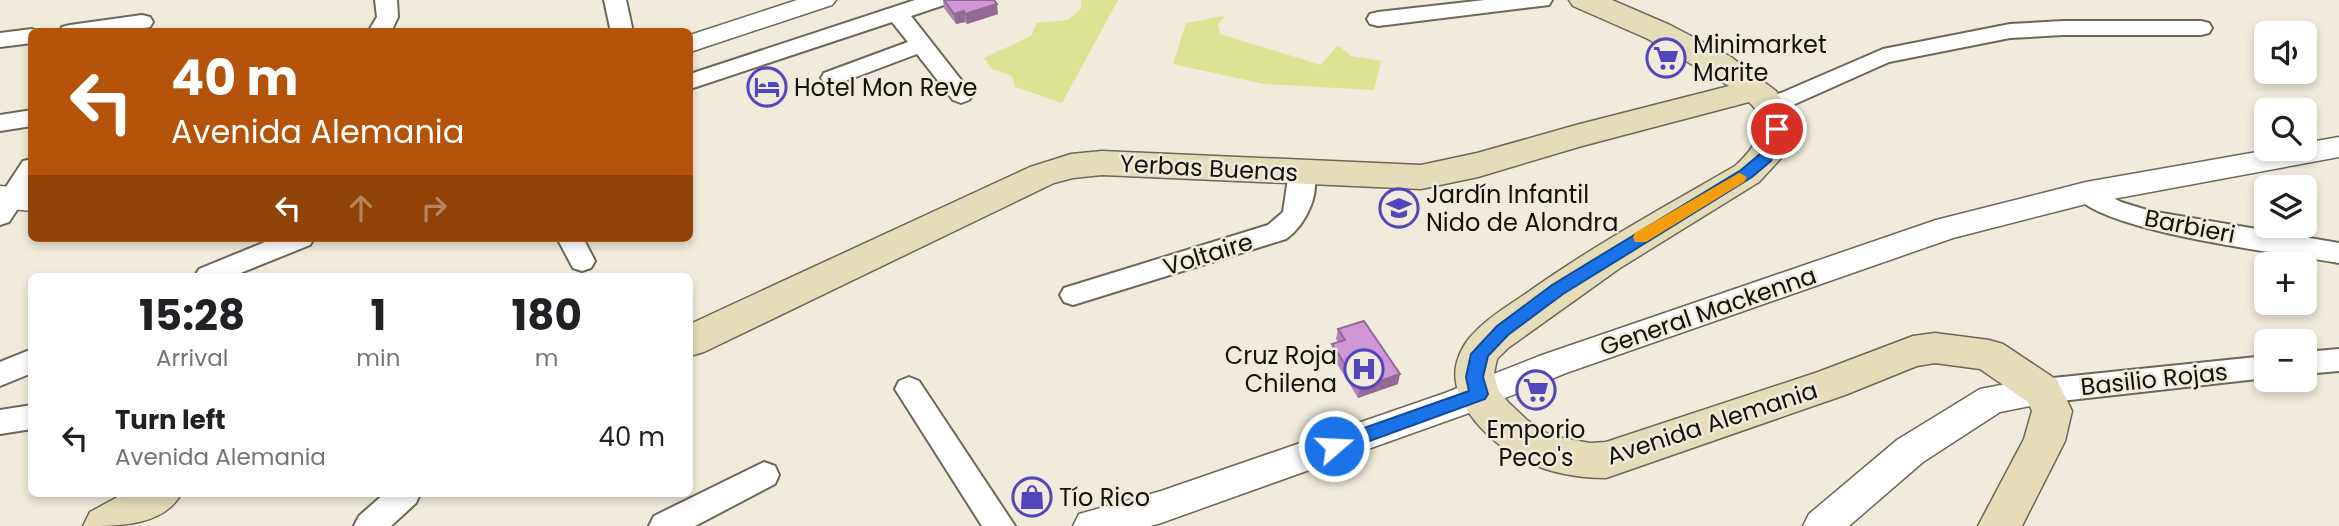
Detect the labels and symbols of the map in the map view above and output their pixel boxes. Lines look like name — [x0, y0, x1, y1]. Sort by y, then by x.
place label: Minimarket Marite — [1693, 28, 1827, 89]
supermarket icon: Minimarket Marite — [1645, 37, 1687, 79]
hotel icon: Hotel Mon Reve — [746, 66, 788, 108]
place label: Hotel Mon Reve — [794, 71, 978, 104]
pin — [1747, 99, 1807, 159]
street label: Yerbas Buenas — [1119, 147, 1299, 189]
place label: Jardín Infantil Nido de Alondra — [1426, 178, 1618, 239]
school or university icon: Jardín Infantil Nido de Alondra — [1378, 187, 1420, 229]
street label: Barbieri — [2142, 201, 2238, 251]
street label: Voltaire — [1159, 225, 1257, 283]
street label: General Mackenna — [1595, 258, 1821, 364]
place label: Cruz Roja Chilena — [1225, 339, 1337, 400]
hospital icon: Cruz Roja Chilena — [1343, 348, 1385, 390]
street label: Basilio Rojas — [2079, 355, 2229, 403]
supermarket icon: Emporio Peco's — [1515, 369, 1557, 411]
street label: Avenida Alemania — [1602, 373, 1822, 473]
position arrow — [1297, 409, 1371, 483]
place label: Emporio Peco's — [1487, 413, 1585, 474]
shop icon: Tío Rico — [1011, 476, 1053, 518]
place label: Tío Rico — [1059, 481, 1150, 514]

